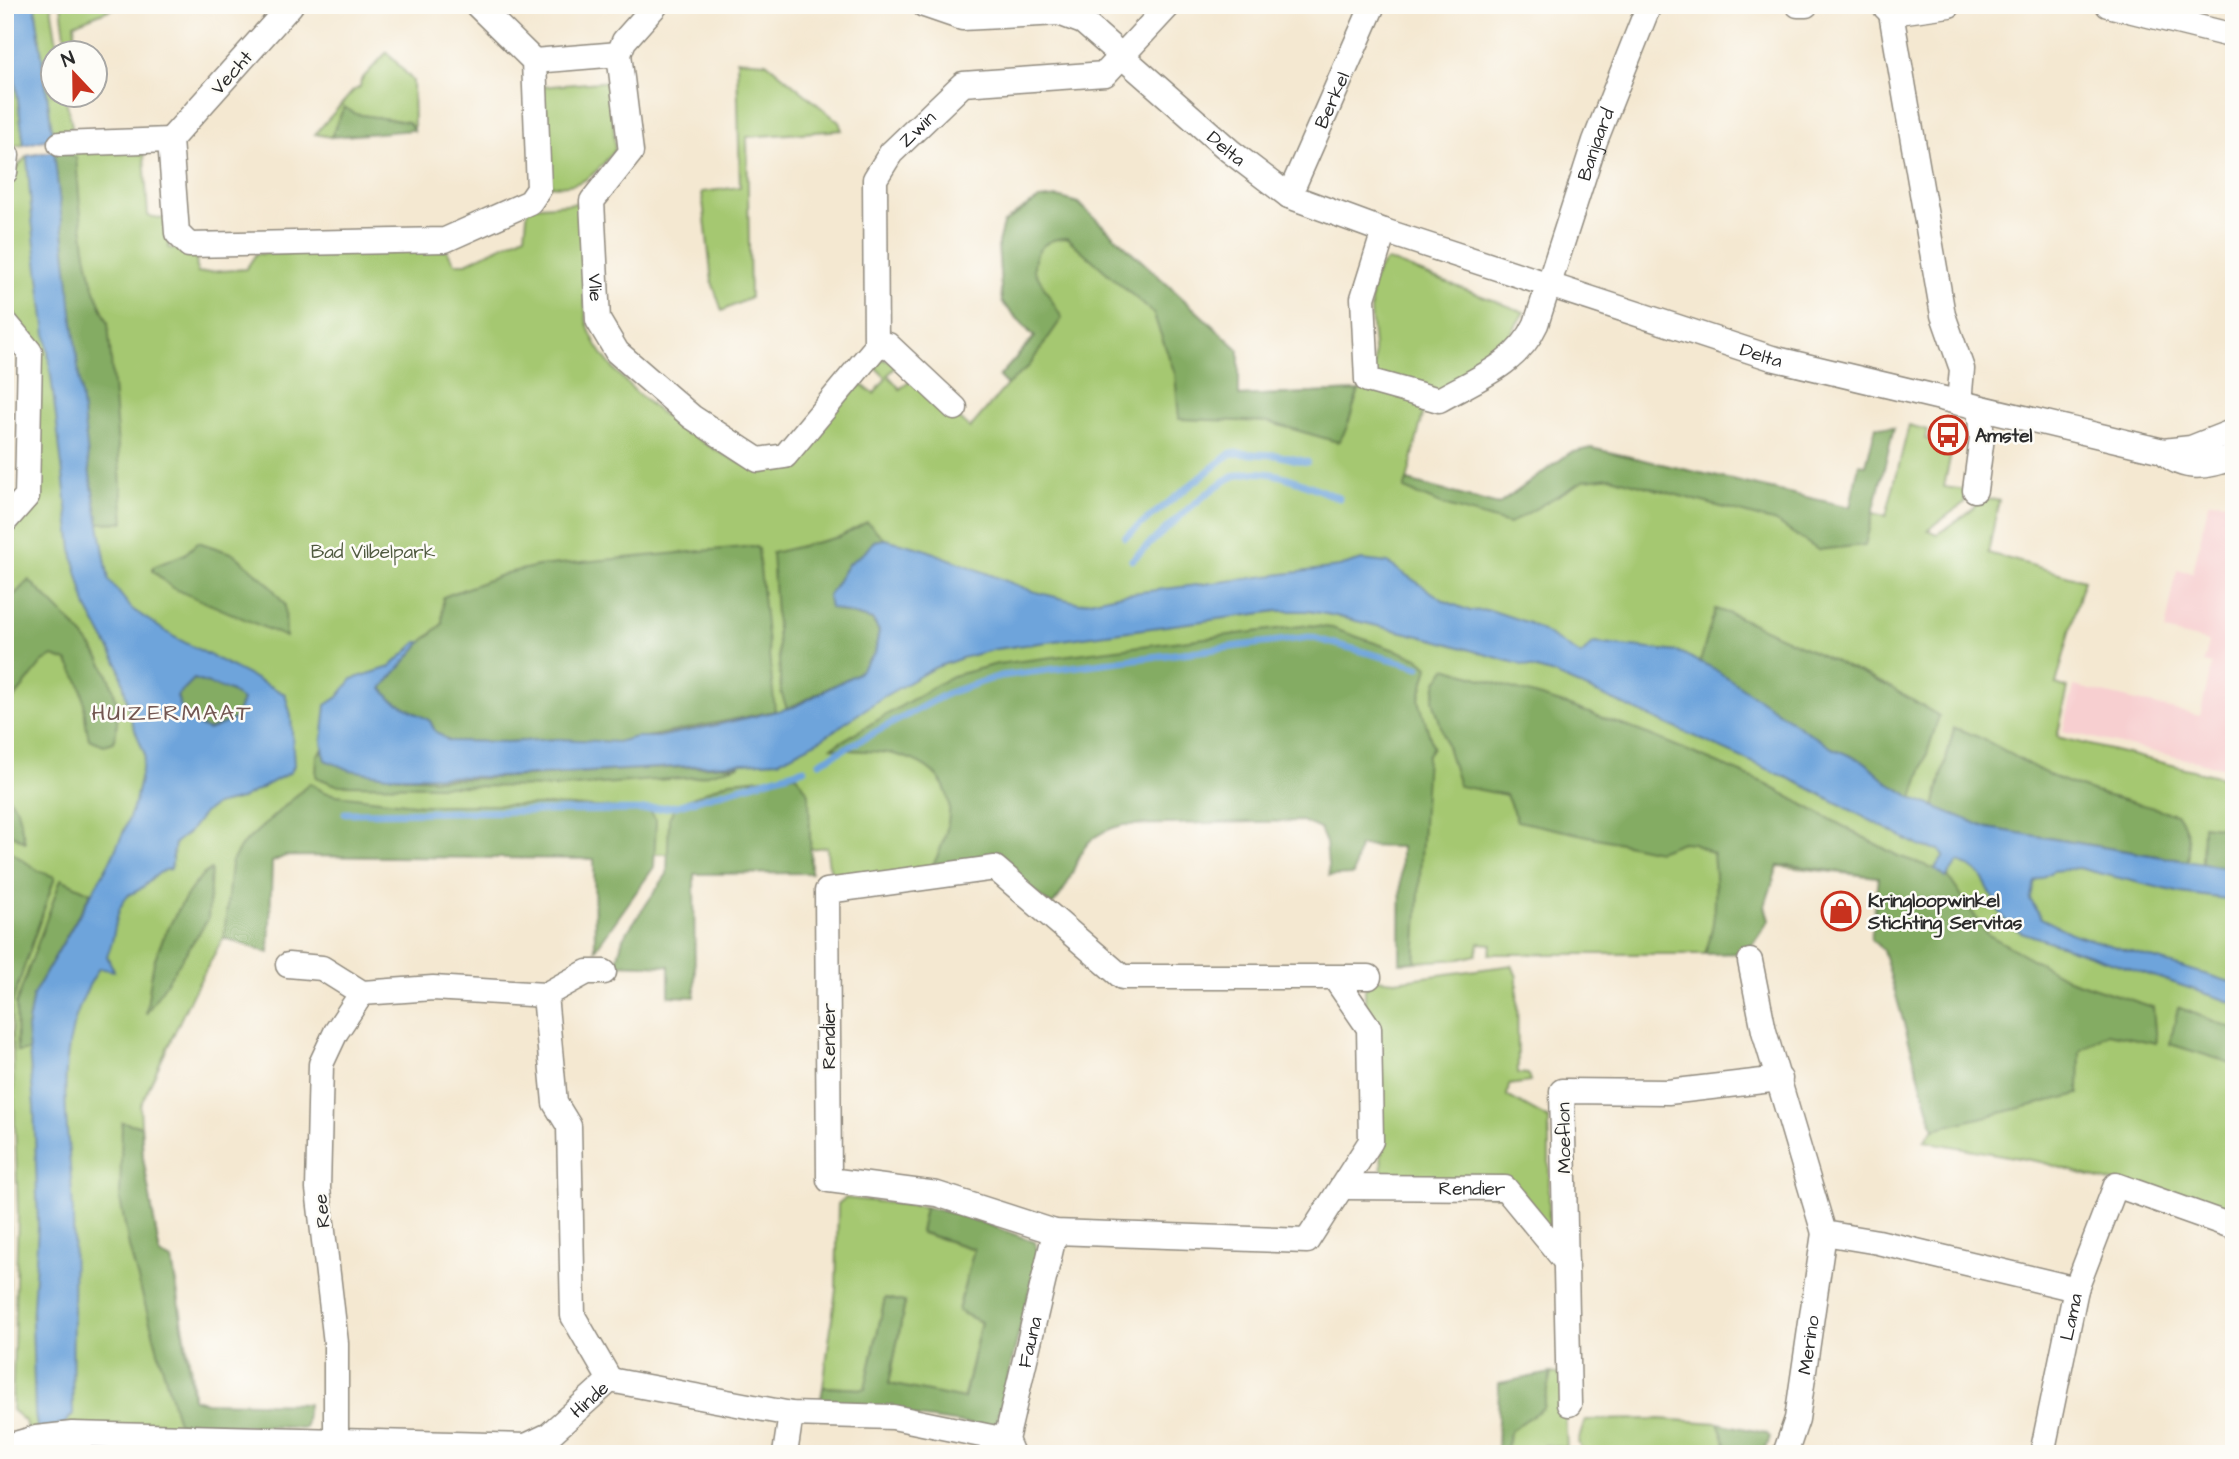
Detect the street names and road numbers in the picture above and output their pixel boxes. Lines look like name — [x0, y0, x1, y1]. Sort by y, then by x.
street label: Vecht — [205, 45, 260, 101]
street label: Berkel — [1308, 68, 1357, 133]
street label: Banjaard — [1571, 104, 1622, 184]
street label: Zwin — [893, 105, 942, 154]
street label: Delta — [1201, 125, 1251, 173]
street label: Vlie — [581, 273, 609, 302]
street label: Delta — [1736, 336, 1785, 375]
street label: Rendier — [816, 1002, 843, 1069]
street label: Moeflon — [1550, 1102, 1579, 1174]
street label: Rendier — [1439, 1176, 1506, 1203]
street label: Ree — [307, 1192, 338, 1229]
street label: Lama — [2054, 1291, 2090, 1343]
street label: Merino — [1792, 1313, 1827, 1376]
street label: Fauna — [1012, 1314, 1050, 1370]
street label: Hinde — [565, 1375, 615, 1425]

